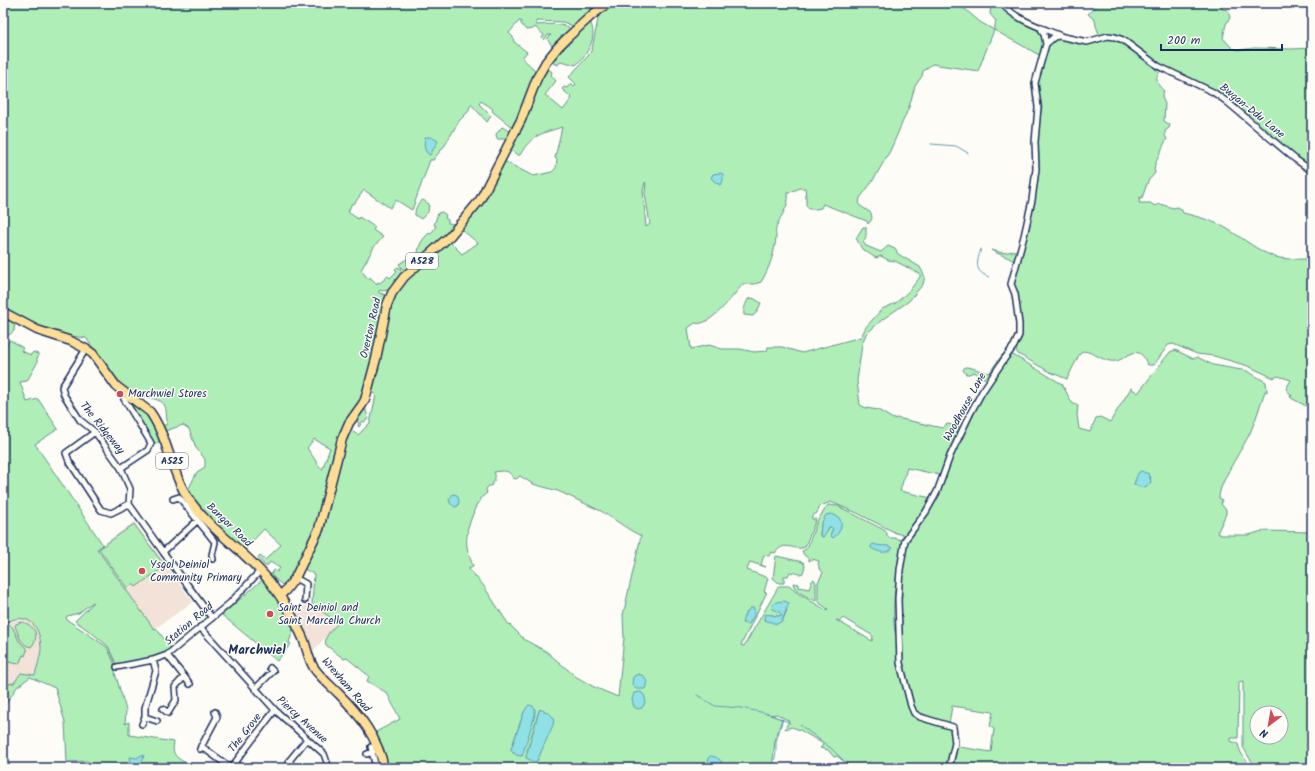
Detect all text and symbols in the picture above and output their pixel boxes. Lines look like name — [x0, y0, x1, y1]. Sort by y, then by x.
scale bar — [1161, 26, 1282, 52]
text: 200 m — [1167, 31, 1201, 50]
street label: Bwgan-Ddu Lane — [1215, 79, 1289, 143]
road number: A528 — [406, 253, 438, 269]
street label: Overton Road — [355, 295, 387, 360]
street label: Woodhouse Lane — [939, 369, 991, 445]
place label: Marchwiel Stores — [128, 385, 207, 403]
marker: Marchwiel Stores — [115, 389, 125, 399]
street label: The Ridgeway — [75, 398, 130, 459]
road number: A525 — [156, 453, 188, 469]
street label: Bangor Road — [202, 498, 257, 552]
place label: Ysgol Deiniol Community Primary — [150, 556, 242, 587]
marker: Ysgol Deiniol Community Primary — [137, 566, 147, 576]
street label: Station Road — [160, 598, 218, 650]
place label: Saint Deiniol and Saint Marcella Church — [278, 599, 381, 630]
marker: Saint Deiniol and Saint Marcella Church — [265, 609, 275, 619]
district label: Marchwiel — [228, 640, 286, 661]
street label: Wrexham Road — [317, 653, 375, 717]
street label: Piercy Avenue — [272, 692, 332, 748]
north arrow — [1249, 705, 1289, 745]
street label: The Grove — [224, 709, 266, 757]
text: N — [1257, 723, 1272, 742]

